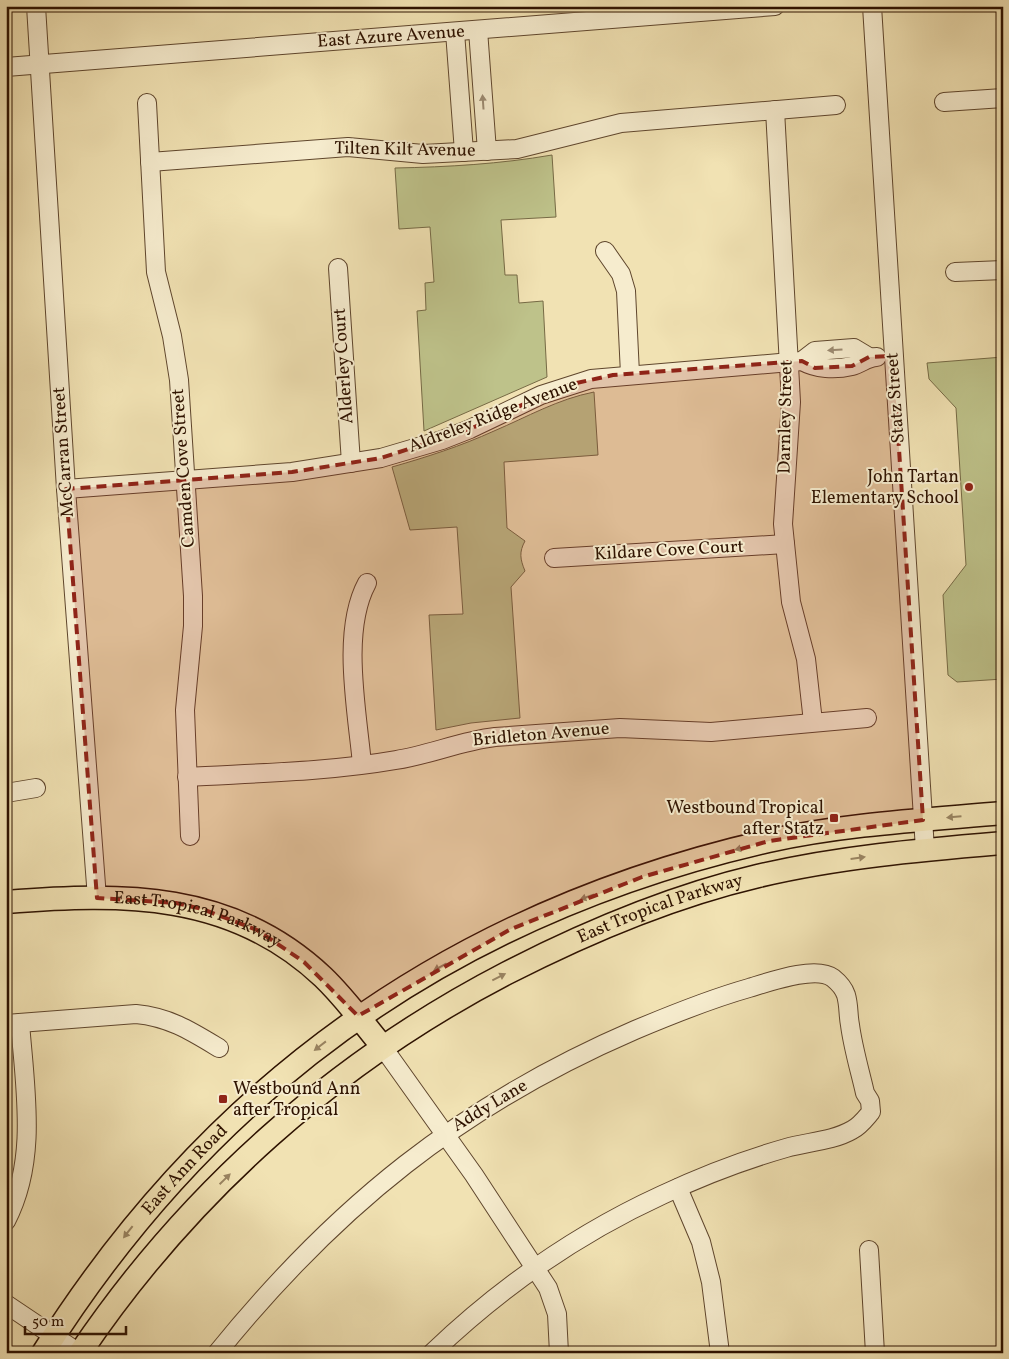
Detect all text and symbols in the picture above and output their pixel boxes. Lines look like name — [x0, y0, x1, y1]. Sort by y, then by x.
street label: East Azure Avenue — [316, 19, 466, 55]
one-way arrow — [479, 94, 487, 110]
street label: Tilten Kilt Avenue — [334, 136, 476, 164]
street label: Alderley Court — [327, 307, 361, 425]
one-way arrow — [827, 346, 843, 354]
street label: Statz Street — [880, 352, 912, 444]
street label: Darnley Street — [773, 360, 799, 474]
street label: Aldreley Ridge Avenue — [405, 372, 581, 460]
street label: McCarran Street — [47, 386, 81, 518]
street label: Camden Cove Street — [166, 388, 202, 548]
place label: John Tartan Elementary School — [811, 465, 959, 511]
marker: John Tartan Elementary School — [963, 481, 975, 493]
street label: Kildare Cove Court — [594, 535, 744, 567]
street label: Bridleton Avenue — [472, 717, 610, 753]
place label: Westbound Tropical after Statz — [666, 796, 824, 842]
marker: Westbound Tropical after Statz — [828, 812, 840, 824]
one-way arrow — [946, 814, 962, 822]
one-way arrow — [734, 844, 749, 852]
one-way arrow — [850, 854, 866, 862]
street label: East Tropical Parkway — [573, 868, 746, 950]
street label: East Tropical Parkway — [113, 886, 287, 954]
one-way arrow — [579, 893, 594, 901]
one-way arrow — [434, 962, 447, 971]
one-way arrow — [492, 973, 506, 981]
one-way arrow — [314, 1041, 327, 1052]
street label: Addy Lane — [448, 1074, 532, 1138]
place label: Westbound Ann after Tropical — [233, 1077, 361, 1123]
marker: Westbound Ann after Tropical — [217, 1093, 229, 1105]
street label: East Ann Road — [136, 1119, 233, 1221]
one-way arrow — [219, 1173, 231, 1185]
one-way arrow — [123, 1225, 134, 1238]
scale bar — [25, 1304, 126, 1336]
text: 50 m — [32, 1312, 64, 1333]

